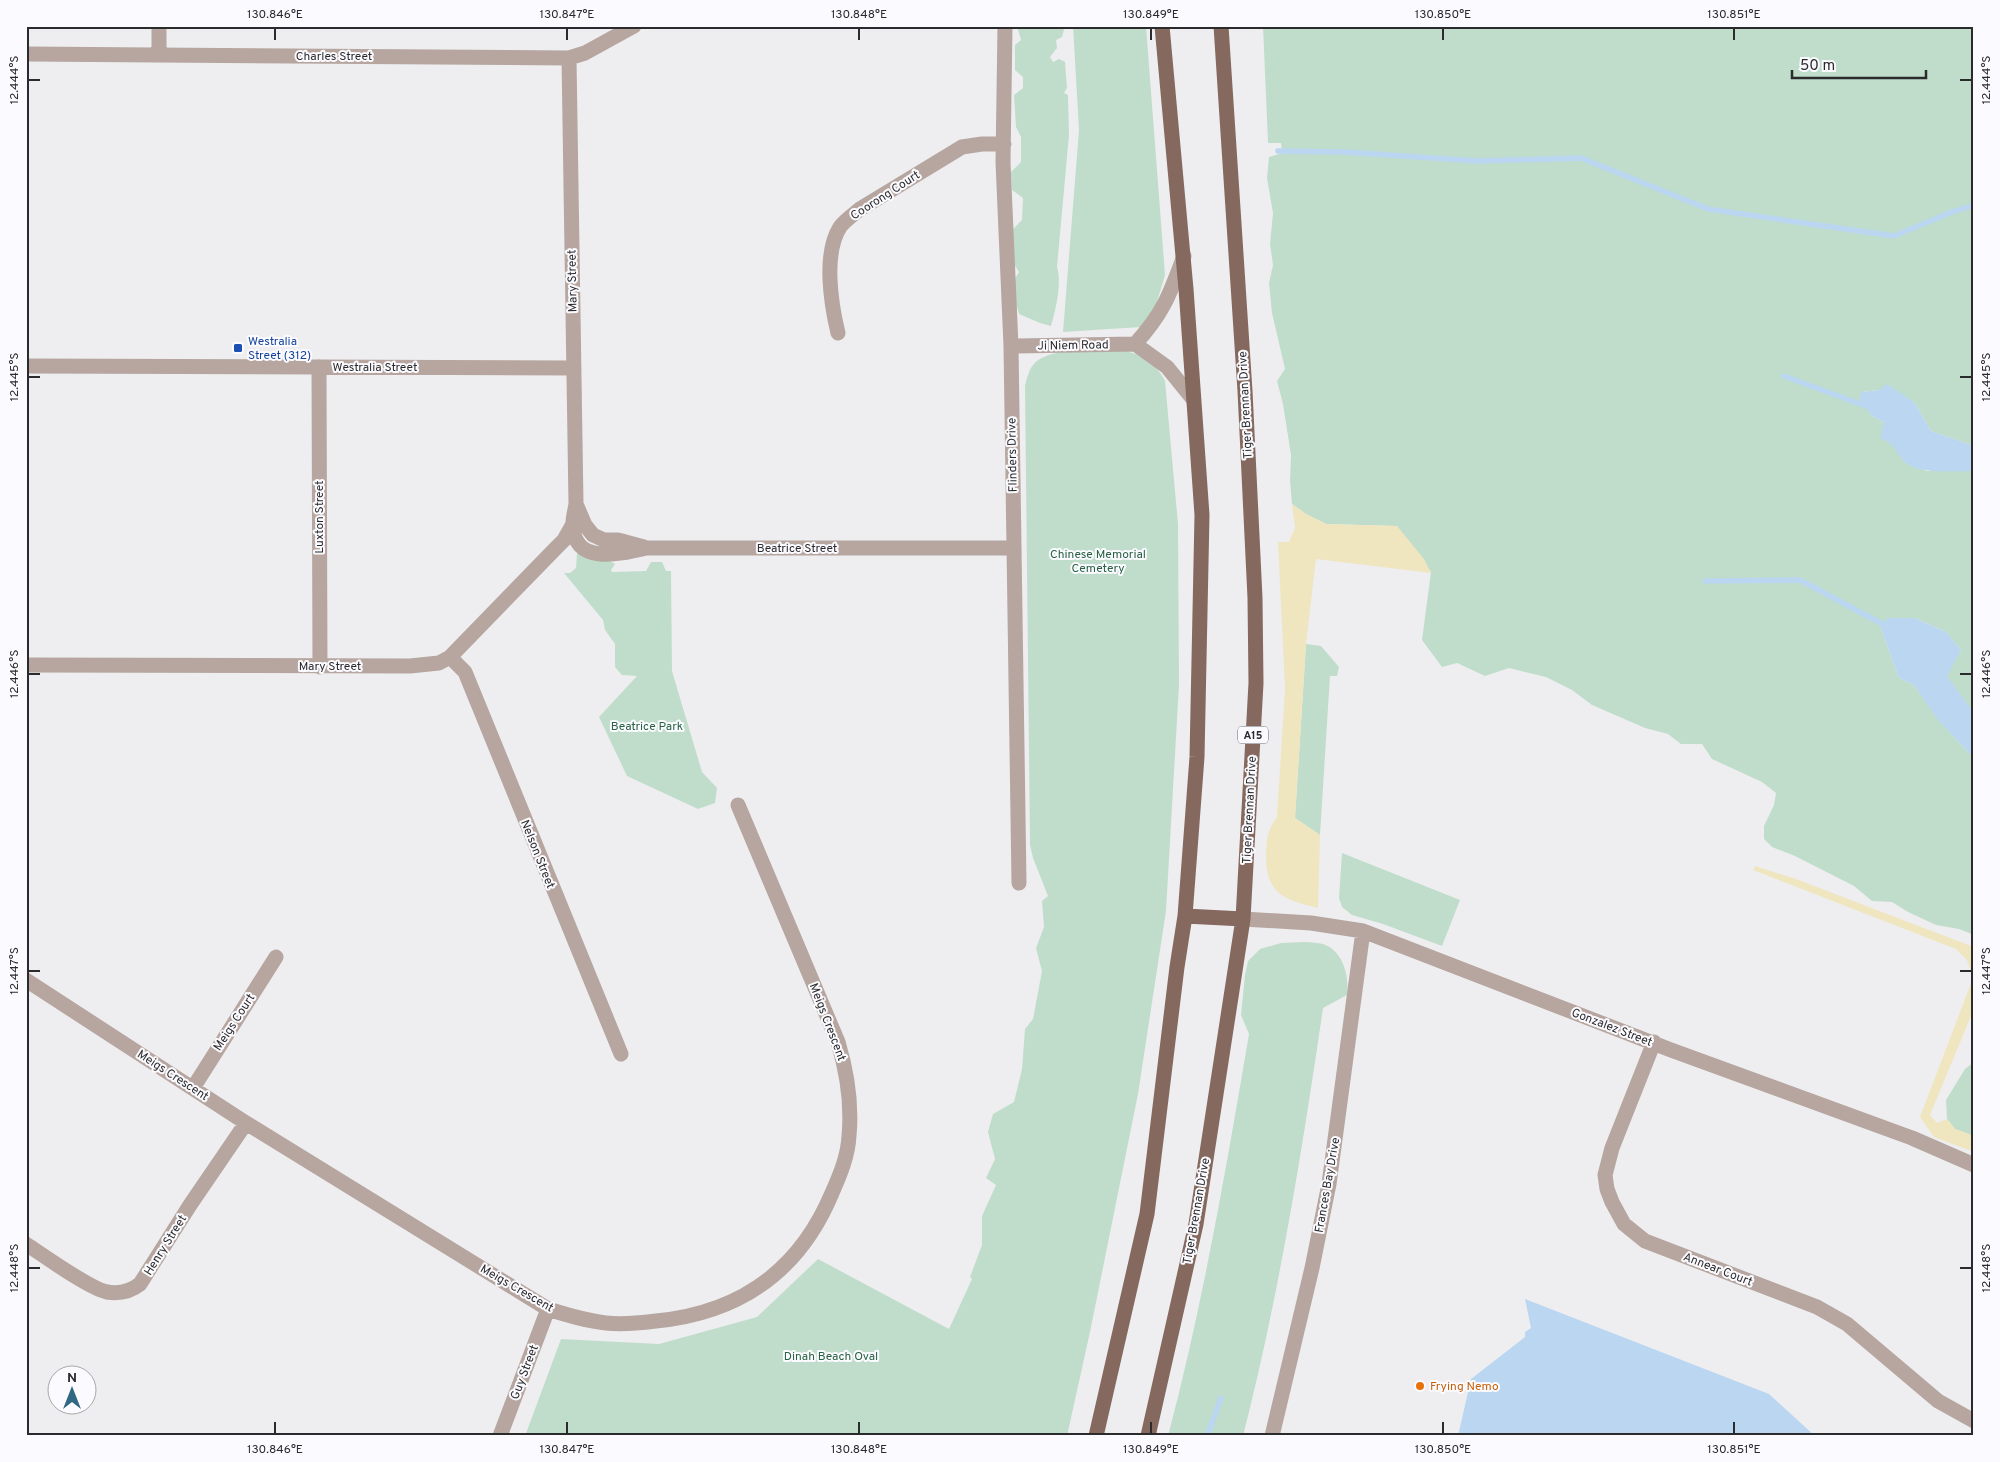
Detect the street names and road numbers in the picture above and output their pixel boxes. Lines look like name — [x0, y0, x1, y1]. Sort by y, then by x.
street label: Charles Street — [296, 49, 372, 65]
street label: Coorong Court — [848, 167, 923, 224]
street label: Mary Street — [564, 249, 582, 312]
street label: Ji Niem Road — [1037, 337, 1109, 355]
street label: Tiger Brennan Drive — [1235, 351, 1257, 459]
street label: Westralia Street — [333, 360, 417, 376]
street label: Flinders Drive — [1004, 418, 1022, 492]
street label: Luxton Street — [312, 480, 328, 554]
street label: Beatrice Street — [757, 541, 837, 557]
street label: Mary Street — [299, 659, 361, 675]
road number: A15 — [1238, 726, 1268, 744]
street label: Tiger Brennan Drive — [1239, 756, 1261, 864]
street label: Nelson Street — [516, 818, 558, 891]
street label: Meigs Crescent — [805, 981, 849, 1064]
street label: Meigs Court — [210, 991, 259, 1054]
street label: Gonzalez Street — [1569, 1005, 1654, 1051]
street label: Meigs Crescent — [134, 1047, 211, 1105]
street label: Frances Bay Drive — [1312, 1136, 1344, 1234]
street label: Tiger Brennan Drive — [1180, 1157, 1214, 1266]
street label: Henry Street — [141, 1212, 191, 1279]
street label: Annear Court — [1681, 1249, 1755, 1290]
street label: Meigs Crescent — [477, 1261, 556, 1316]
street label: Guy Street — [507, 1343, 543, 1402]

